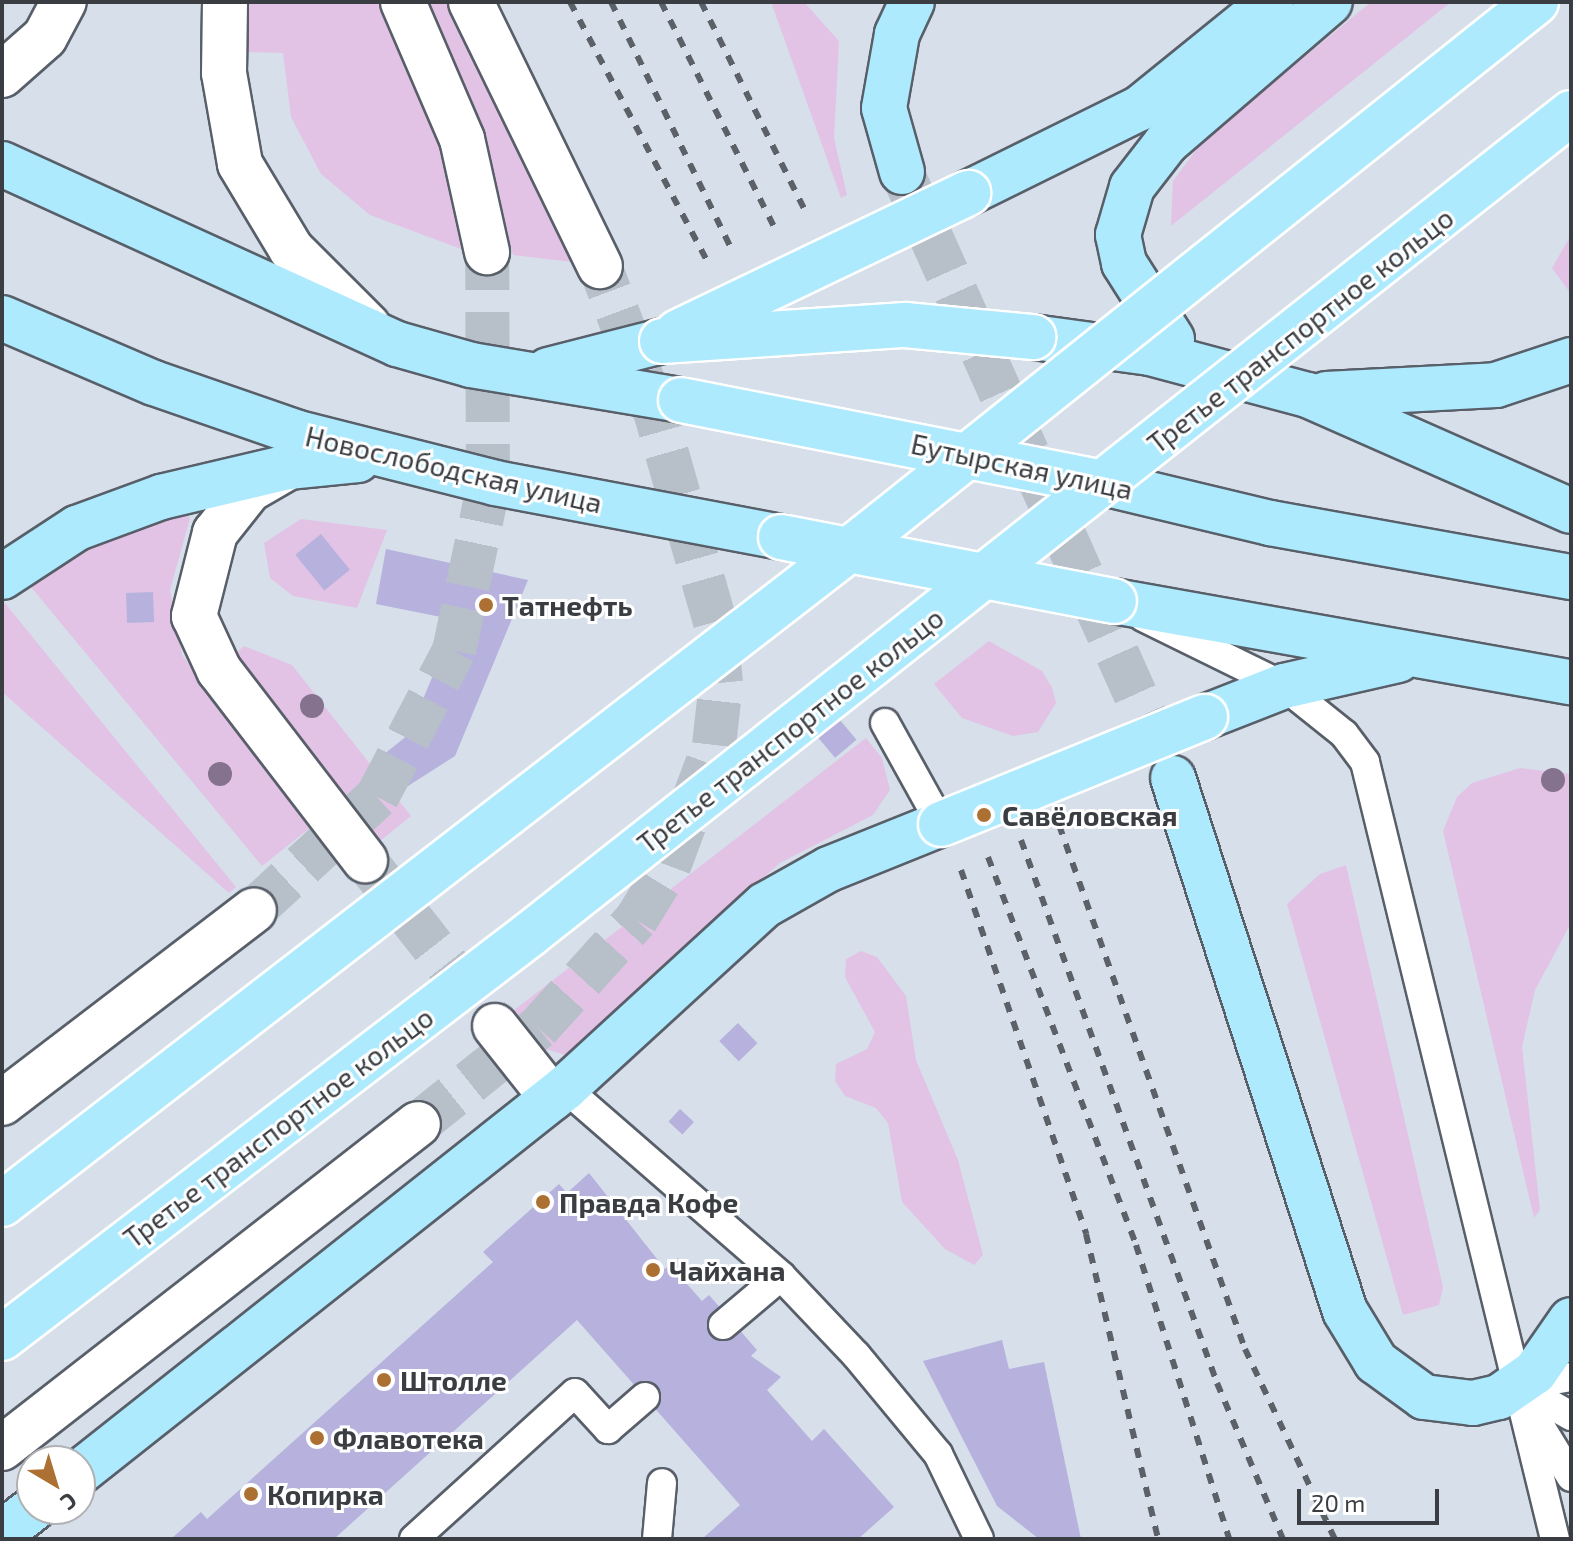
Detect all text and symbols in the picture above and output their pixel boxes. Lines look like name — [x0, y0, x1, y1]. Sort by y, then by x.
street label: Третье транспортное кольцо — [1140, 200, 1460, 460]
street label: Новослободская улица — [302, 418, 606, 520]
street label: Бутырская улица — [908, 426, 1136, 506]
place label: Татнефть — [502, 588, 633, 622]
marker: Татнефть — [477, 596, 495, 614]
street label: Третье транспортное кольцо — [630, 600, 950, 860]
place label: Савёловская — [1002, 798, 1177, 832]
marker: Савёловская — [973, 804, 995, 826]
street label: Третье транспортное кольцо — [117, 1000, 439, 1254]
place label: Правда Кофе — [559, 1185, 738, 1219]
marker: Правда Кофе — [534, 1193, 552, 1211]
place label: Чайхана — [669, 1253, 786, 1287]
marker: Чайхана — [644, 1261, 662, 1279]
place label: Штолле — [400, 1363, 507, 1397]
marker: Штолле — [375, 1371, 393, 1389]
place label: Флавотека — [333, 1421, 484, 1455]
marker: Флавотека — [308, 1429, 326, 1447]
north arrow — [16, 1445, 96, 1525]
scale bar — [1301, 1473, 1443, 1523]
place label: Копирка — [267, 1477, 384, 1511]
marker: Копирка — [242, 1485, 260, 1503]
text: С — [56, 1488, 83, 1517]
text: 20 m — [1311, 1488, 1365, 1517]

